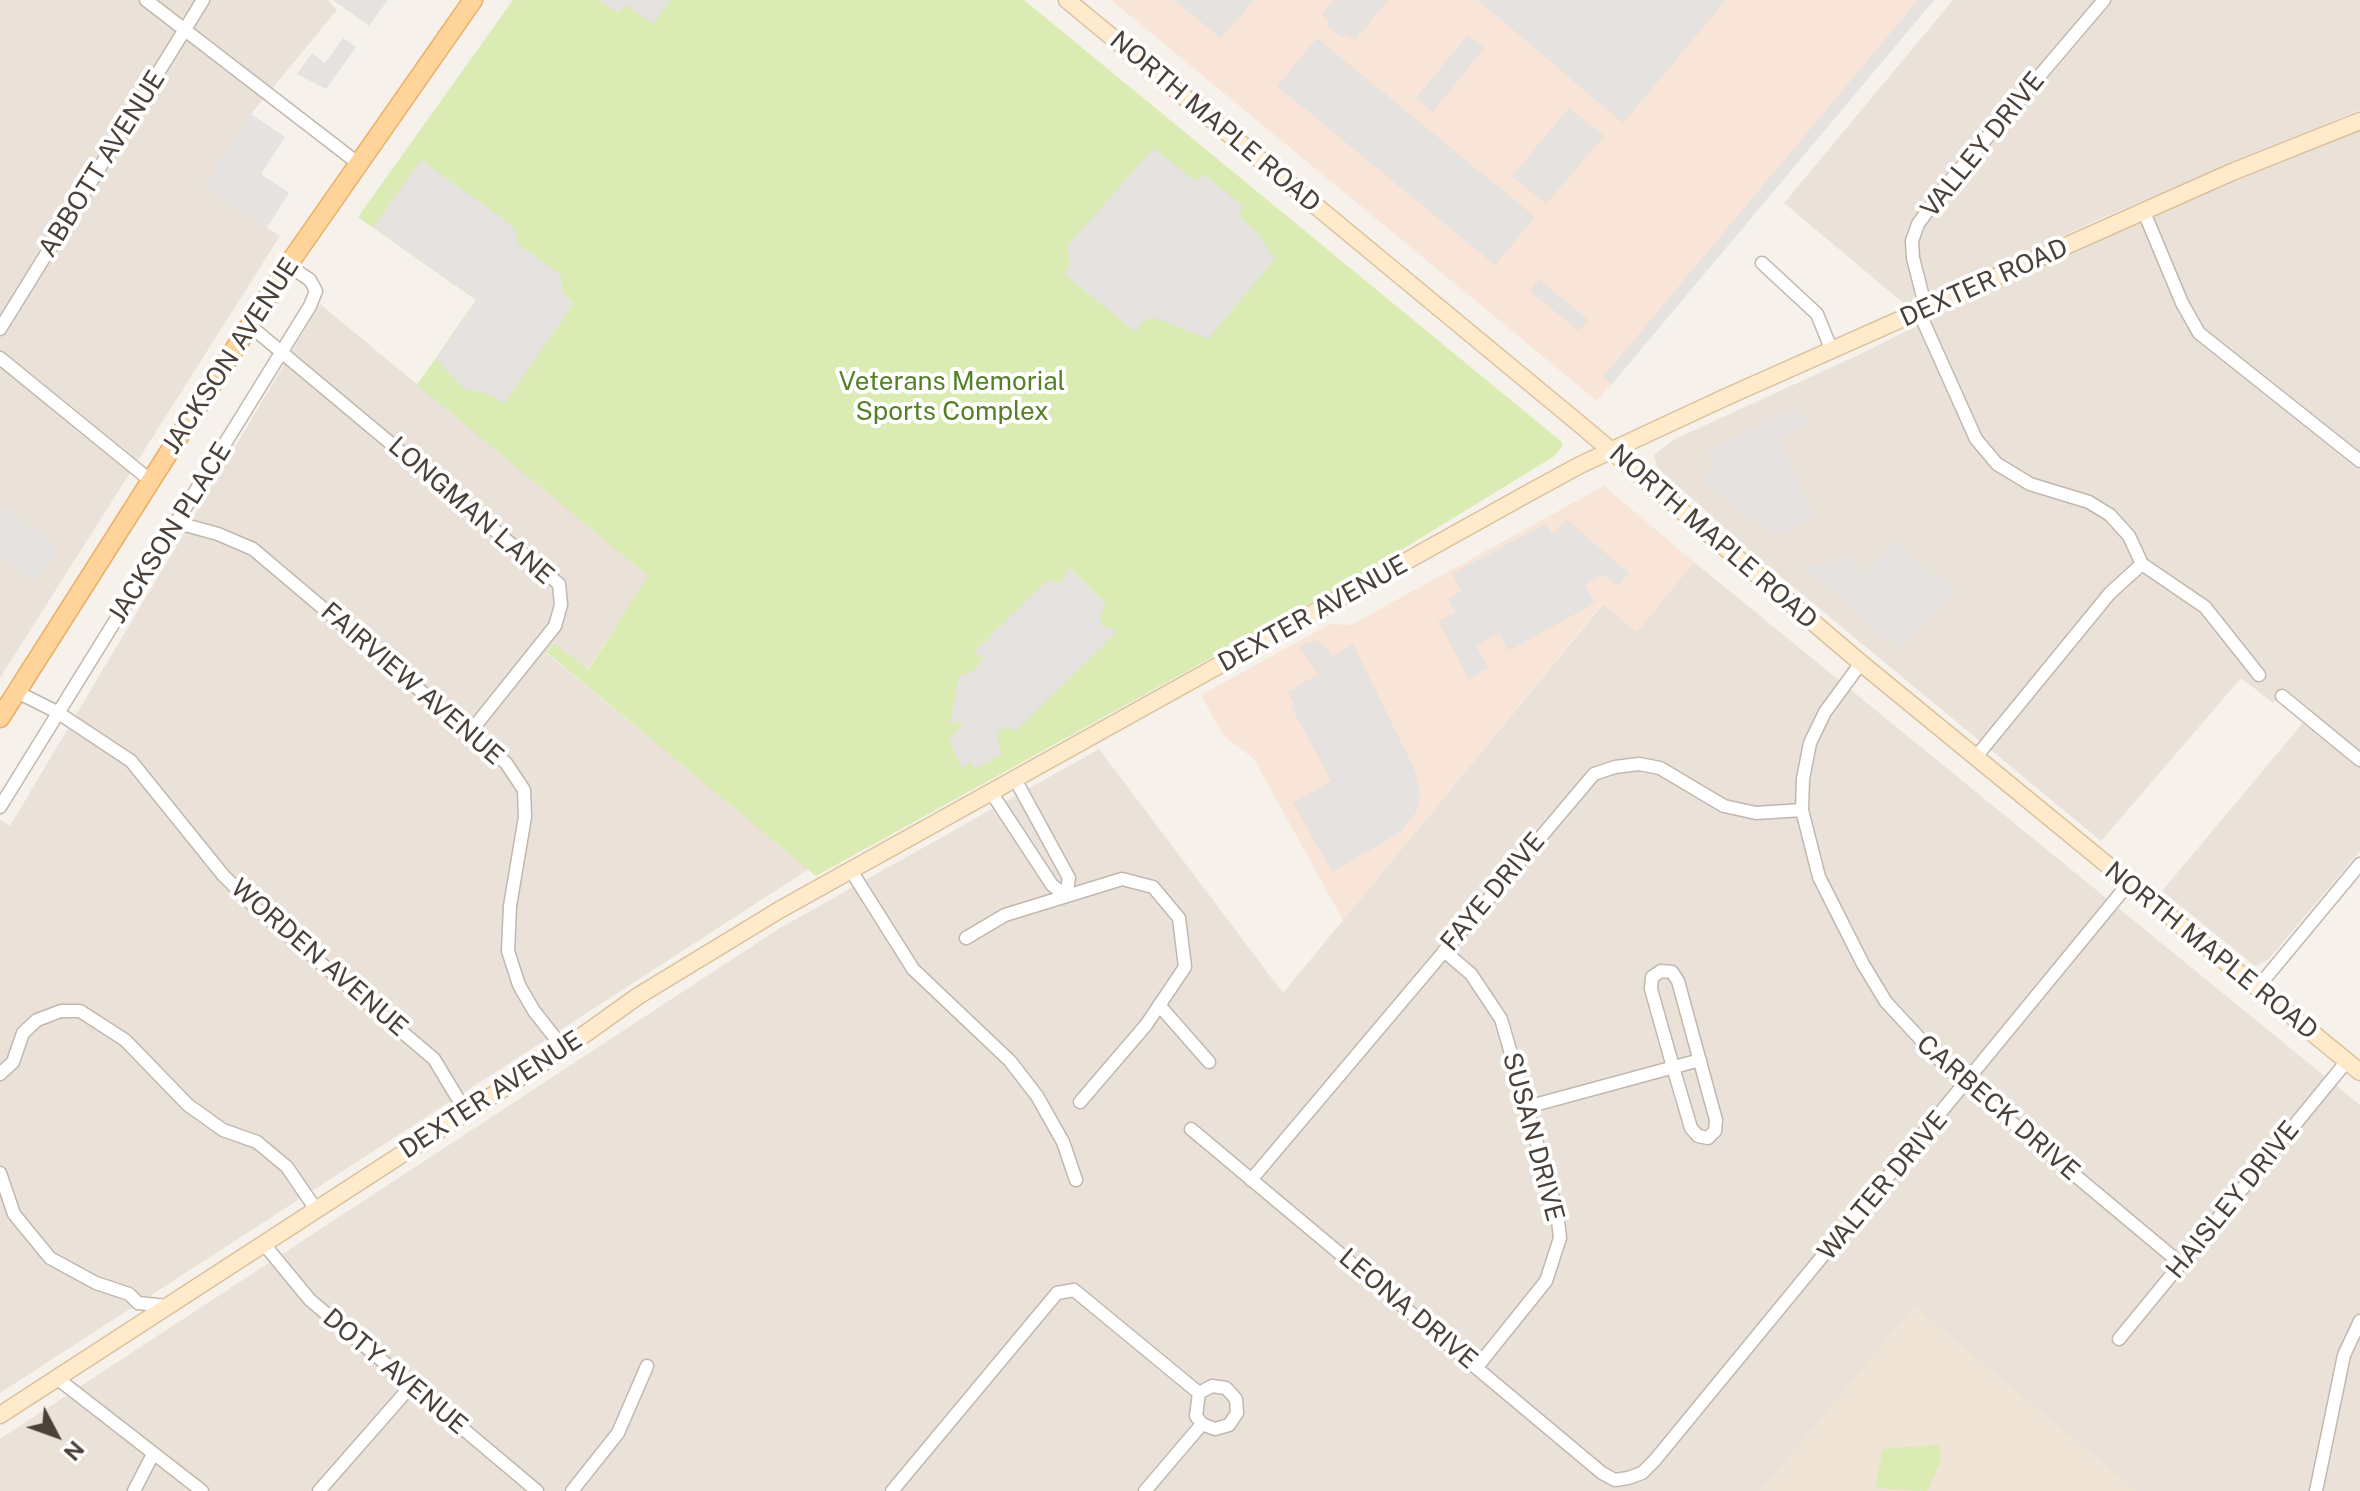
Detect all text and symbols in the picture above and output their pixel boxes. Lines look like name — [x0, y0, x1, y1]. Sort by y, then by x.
street label: NORTH MAPLE ROAD — [1103, 25, 1327, 219]
street label: ABBOTT AVENUE — [32, 65, 172, 263]
street label: VALLEY DRIVE — [1915, 66, 2051, 224]
street label: DEXTER ROAD — [1895, 232, 2073, 334]
street label: JACKSON AVENUE — [156, 252, 306, 460]
park label: Veterans Memorial Sports Complex — [839, 366, 1065, 428]
street label: LONGMAN LANE — [382, 431, 560, 591]
street label: JACKSON PLACE — [102, 437, 238, 629]
street label: NORTH MAPLE ROAD — [1603, 438, 1823, 636]
street label: DEXTER AVENUE — [1213, 549, 1413, 679]
street label: FAIRVIEW AVENUE — [314, 596, 510, 772]
street label: FAYE DRIVE — [1434, 826, 1552, 958]
street label: NORTH MAPLE ROAD — [2098, 855, 2324, 1047]
street label: WORDEN AVENUE — [224, 873, 414, 1043]
street label: DEXTER AVENUE — [394, 1024, 588, 1166]
street label: CARBECK DRIVE — [1910, 1029, 2086, 1187]
street label: SUSAN DRIVE — [1495, 1049, 1571, 1225]
street label: WALTER DRIVE — [1812, 1105, 1954, 1267]
street label: HAISLEY DRIVE — [2160, 1115, 2306, 1285]
street label: LEONA DRIVE — [1332, 1242, 1484, 1376]
street label: DOTY AVENUE — [316, 1302, 474, 1442]
north arrow — [16, 1395, 96, 1475]
text: N — [59, 1436, 90, 1466]

